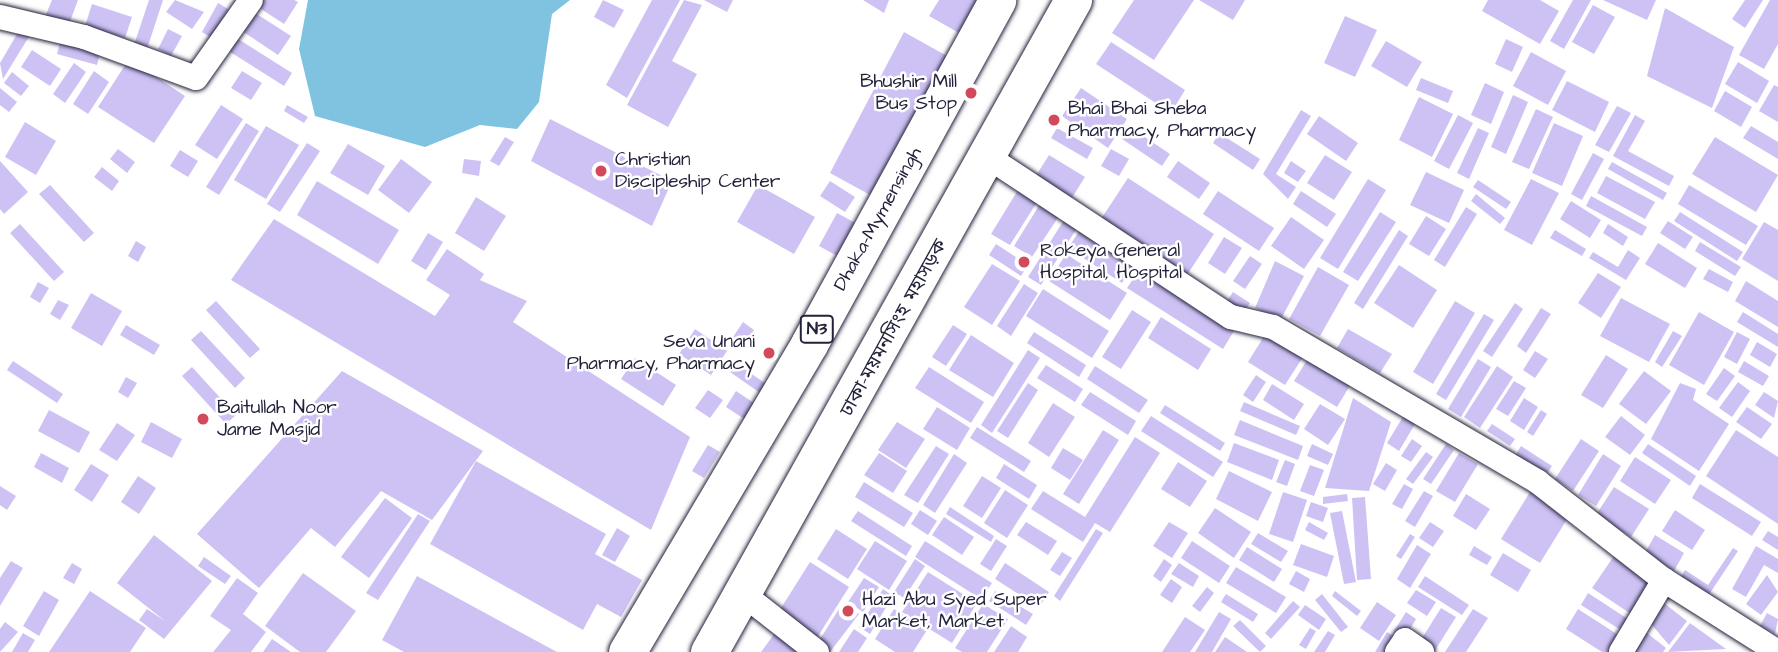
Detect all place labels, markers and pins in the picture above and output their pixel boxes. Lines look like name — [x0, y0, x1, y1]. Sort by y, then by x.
place label: Bhushir Mill Bus Stop — [860, 71, 957, 115]
marker: Bhushir Mill Bus Stop — [963, 85, 979, 101]
place label: Bhai Bhai Sheba Pharmacy, Pharmacy — [1068, 98, 1256, 142]
marker: Bhai Bhai Sheba Pharmacy, Pharmacy — [1046, 112, 1062, 128]
place label: Christian Discipleship Center — [615, 149, 780, 193]
marker: Christian Discipleship Center — [593, 163, 609, 179]
place label: Rokeya General Hospital, Hospital — [1040, 240, 1182, 284]
marker: Rokeya General Hospital, Hospital — [1014, 252, 1034, 272]
place label: Seva Unani Pharmacy, Pharmacy — [567, 331, 755, 375]
marker: Seva Unani Pharmacy, Pharmacy — [761, 345, 777, 361]
place label: Baitullah Noor Jame Masjid — [217, 397, 337, 441]
marker: Baitullah Noor Jame Masjid — [195, 411, 211, 427]
place label: Hazi Abu Syed Super Market, Market — [862, 589, 1047, 633]
marker: Hazi Abu Syed Super Market, Market — [840, 603, 856, 619]

